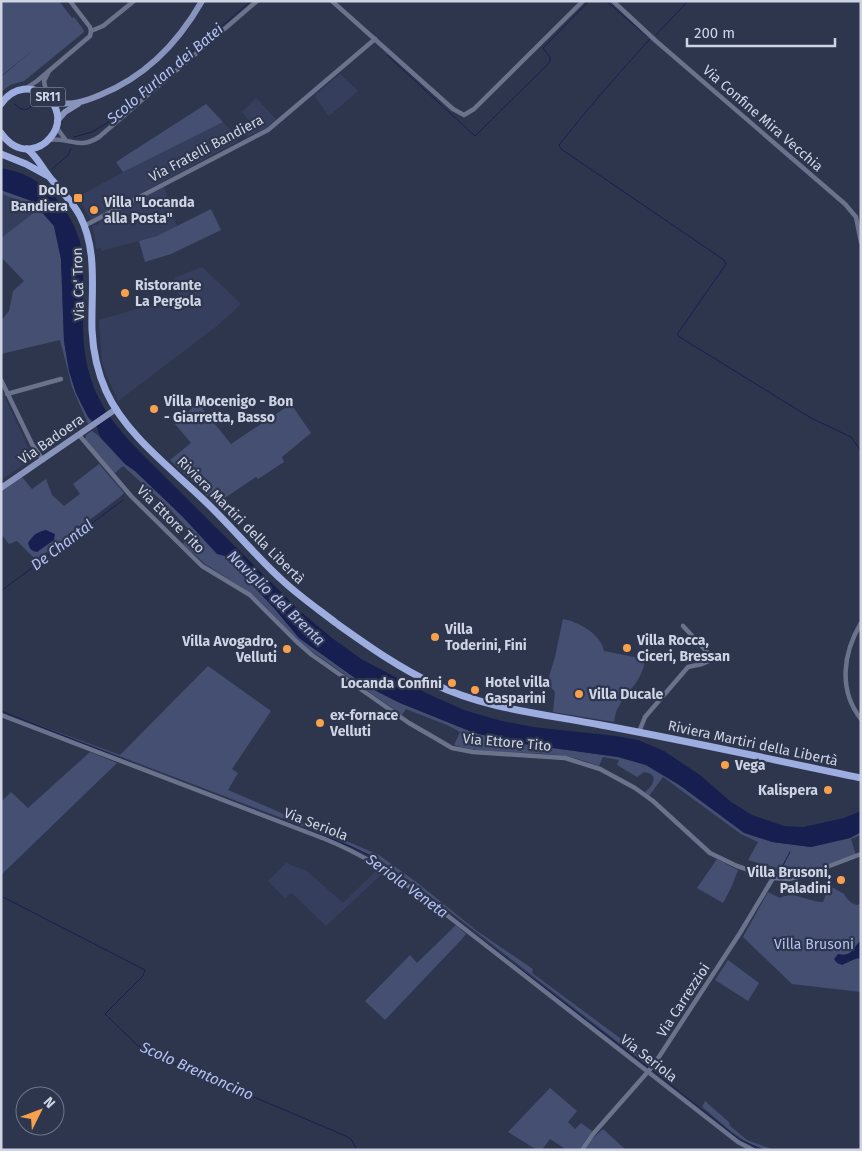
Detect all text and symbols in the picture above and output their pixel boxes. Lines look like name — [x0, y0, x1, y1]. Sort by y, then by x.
scale bar — [687, 15, 834, 47]
water label: Scolo Furlan dei Batei — [103, 20, 227, 128]
text: 200 m — [694, 24, 735, 42]
street label: Via Confine Mira Vecchia — [699, 62, 826, 175]
road number: SR11 — [30, 88, 66, 106]
street label: Via Fratelli Bandiera — [146, 111, 266, 186]
place label: Dolo Bandiera — [11, 182, 68, 215]
marker: Dolo Bandiera — [72, 192, 84, 204]
place label: Villa "Locanda alla Posta" — [103, 194, 195, 227]
marker: Villa "Locanda alla Posta" — [88, 204, 100, 216]
street label: Via Ca' Tron — [69, 247, 88, 321]
place label: Ristorante La Pergola — [135, 277, 202, 310]
marker: Ristorante La Pergola — [119, 287, 131, 299]
place label: Villa Mocenigo - Bon - Giarretta, Basso — [163, 393, 293, 426]
marker: Villa Mocenigo - Bon - Giarretta, Basso — [148, 403, 160, 415]
street label: Via Badoera — [15, 411, 87, 468]
street label: Riviera Martiri della Libertà — [173, 453, 308, 588]
street label: Via Ettore Tito — [133, 482, 208, 557]
water label: De Chantal — [27, 516, 97, 574]
water label: Naviglio del Brenta — [223, 547, 329, 649]
place label: Villa Toderini, Fini — [444, 621, 527, 654]
marker: Villa Toderini, Fini — [429, 631, 441, 643]
place label: Villa Rocca, Ciceri, Bressan — [636, 632, 730, 665]
place label: Villa Avogadro, Velluti — [181, 633, 277, 666]
marker: Villa Rocca, Ciceri, Bressan — [621, 642, 633, 654]
marker: Villa Avogadro, Velluti — [281, 643, 293, 655]
place label: Hotel villa Gasparini — [485, 674, 550, 707]
place label: Locanda Confini — [341, 675, 442, 692]
marker: Locanda Confini — [446, 677, 458, 689]
marker: Hotel villa Gasparini — [469, 684, 481, 696]
place label: Villa Ducale — [588, 686, 663, 703]
marker: Villa Ducale — [573, 688, 585, 700]
place label: ex-fornace Velluti — [329, 707, 399, 740]
marker: ex-fornace Velluti — [314, 717, 326, 729]
street label: Riviera Martiri della Libertà — [666, 717, 839, 770]
street label: Via Ettore Tito — [462, 730, 552, 755]
place label: Vega — [734, 757, 766, 774]
marker: Vega — [719, 759, 731, 771]
place label: Kalispera — [758, 782, 818, 799]
marker: Kalispera — [822, 784, 834, 796]
street label: Via Seriola — [281, 804, 350, 844]
water label: Seriola Veneta — [362, 850, 451, 922]
place label: Villa Brusoni, Paladini — [746, 864, 831, 897]
marker: Villa Brusoni, Paladini — [835, 874, 847, 886]
park label: Villa Brusoni — [774, 936, 854, 953]
street label: Via Carrezzioi — [653, 960, 714, 1040]
street label: Via Seriola — [617, 1031, 681, 1086]
water label: Scolo Brentoncino — [137, 1038, 256, 1104]
north arrow — [15, 1086, 65, 1136]
text: N — [40, 1093, 59, 1112]

